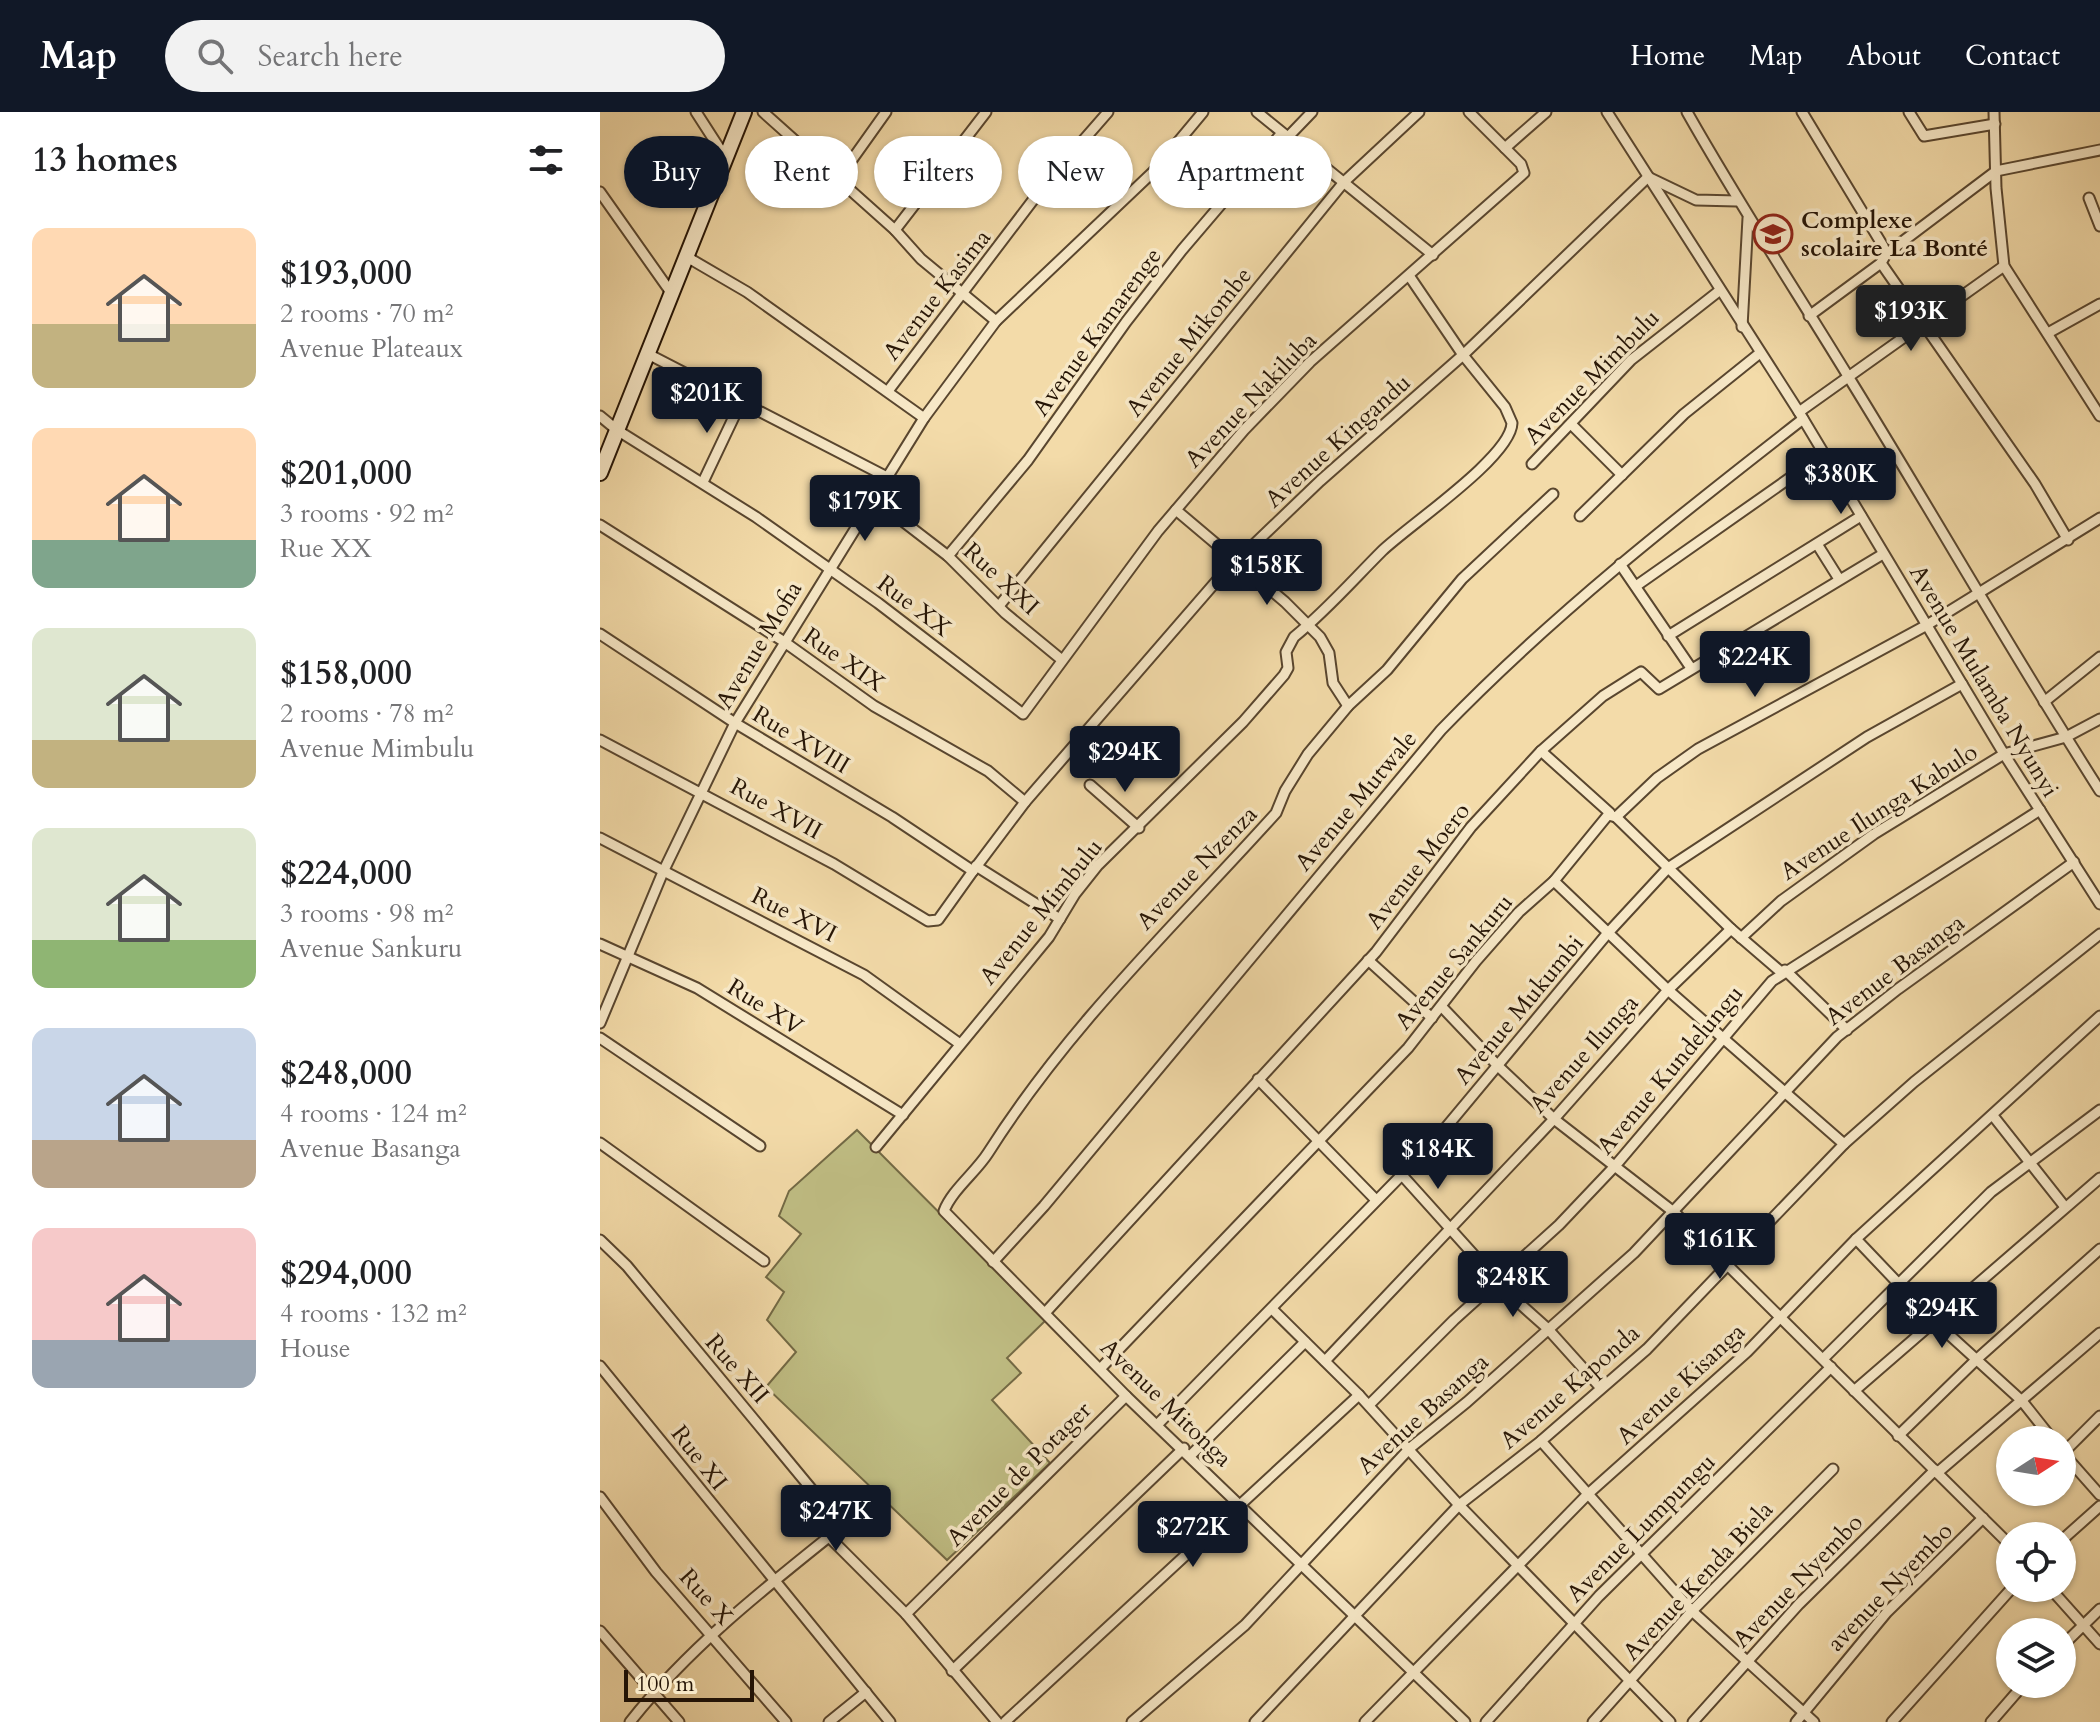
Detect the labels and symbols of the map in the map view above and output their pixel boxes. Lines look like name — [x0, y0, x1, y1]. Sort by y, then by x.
place label: Complexe scolaire La Bonté — [1801, 204, 1988, 265]
school or university icon: Complexe scolaire La Bonté — [1752, 213, 1794, 255]
street label: Avenue Kasima — [875, 222, 999, 367]
street label: Avenue Kamarenge — [1025, 241, 1169, 423]
street label: Avenue Mikombe — [1118, 260, 1260, 424]
pin: $193K — [1855, 285, 1967, 353]
street label: Avenue Mimbulu — [1517, 302, 1667, 452]
street label: Avenue Nakiluba — [1178, 324, 1325, 475]
pin: $201K — [651, 367, 763, 435]
street label: Avenue Kingandu — [1258, 367, 1418, 515]
pin: $380K — [1785, 448, 1897, 516]
pin: $179K — [809, 475, 921, 543]
street label: Rue XXI — [956, 535, 1046, 623]
pin: $158K — [1211, 539, 1323, 607]
street label: Avenue Mulamba Nyunyi — [1901, 559, 2067, 804]
street label: Rue XX — [870, 567, 958, 645]
street label: Avenue Mofia — [708, 574, 810, 715]
street label: Rue XIX — [796, 620, 892, 700]
pin: $224K — [1699, 631, 1811, 699]
street label: Rue XVIII — [746, 698, 856, 782]
street label: Avenue Mutwale — [1287, 724, 1425, 878]
pin: $294K — [1069, 726, 1181, 794]
street label: Avenue Ilunga Kabulo — [1774, 736, 1984, 888]
street label: Rue XVII — [724, 770, 828, 848]
street label: Avenue Moero — [1358, 796, 1478, 936]
street label: Avenue Nzenza — [1129, 798, 1265, 937]
street label: Avenue Mimbulu — [972, 832, 1110, 992]
street label: Rue XVI — [746, 879, 842, 951]
street label: Avenue Sankuru — [1387, 887, 1521, 1037]
street label: Avenue Basanga — [1818, 906, 1972, 1033]
street label: Avenue Mukumbi — [1447, 928, 1592, 1092]
street label: Rue XV — [721, 971, 810, 1043]
street label: Avenue Kundelungu — [1589, 978, 1751, 1162]
street label: Avenue Ilunga — [1522, 987, 1647, 1120]
pin: $184K — [1382, 1123, 1494, 1191]
pin: $161K — [1664, 1213, 1776, 1281]
pin: $248K — [1457, 1251, 1569, 1319]
pin: $294K — [1886, 1282, 1998, 1350]
street label: Avenue Kisanga — [1610, 1315, 1753, 1452]
street label: Avenue Kaponda — [1493, 1317, 1647, 1457]
street label: Rue XII — [698, 1327, 776, 1411]
street label: Avenue Mitonga — [1093, 1332, 1240, 1475]
street label: Avenue Basanga — [1350, 1346, 1496, 1482]
street label: Avenue de Potager — [939, 1394, 1099, 1554]
street label: Rue XI — [663, 1419, 735, 1497]
north arrow — [1996, 1426, 2076, 1506]
street label: Avenue Lumpungu — [1559, 1446, 1723, 1610]
pin: $247K — [780, 1485, 892, 1553]
street label: Avenue Kenda Biela — [1615, 1494, 1781, 1668]
pin: $272K — [1137, 1501, 1249, 1569]
street label: Avenue Nyembo — [1726, 1507, 1870, 1655]
street label: avenue Nyembo — [1820, 1515, 1960, 1659]
street label: Rue X — [672, 1561, 740, 1633]
scale bar — [624, 1666, 754, 1702]

